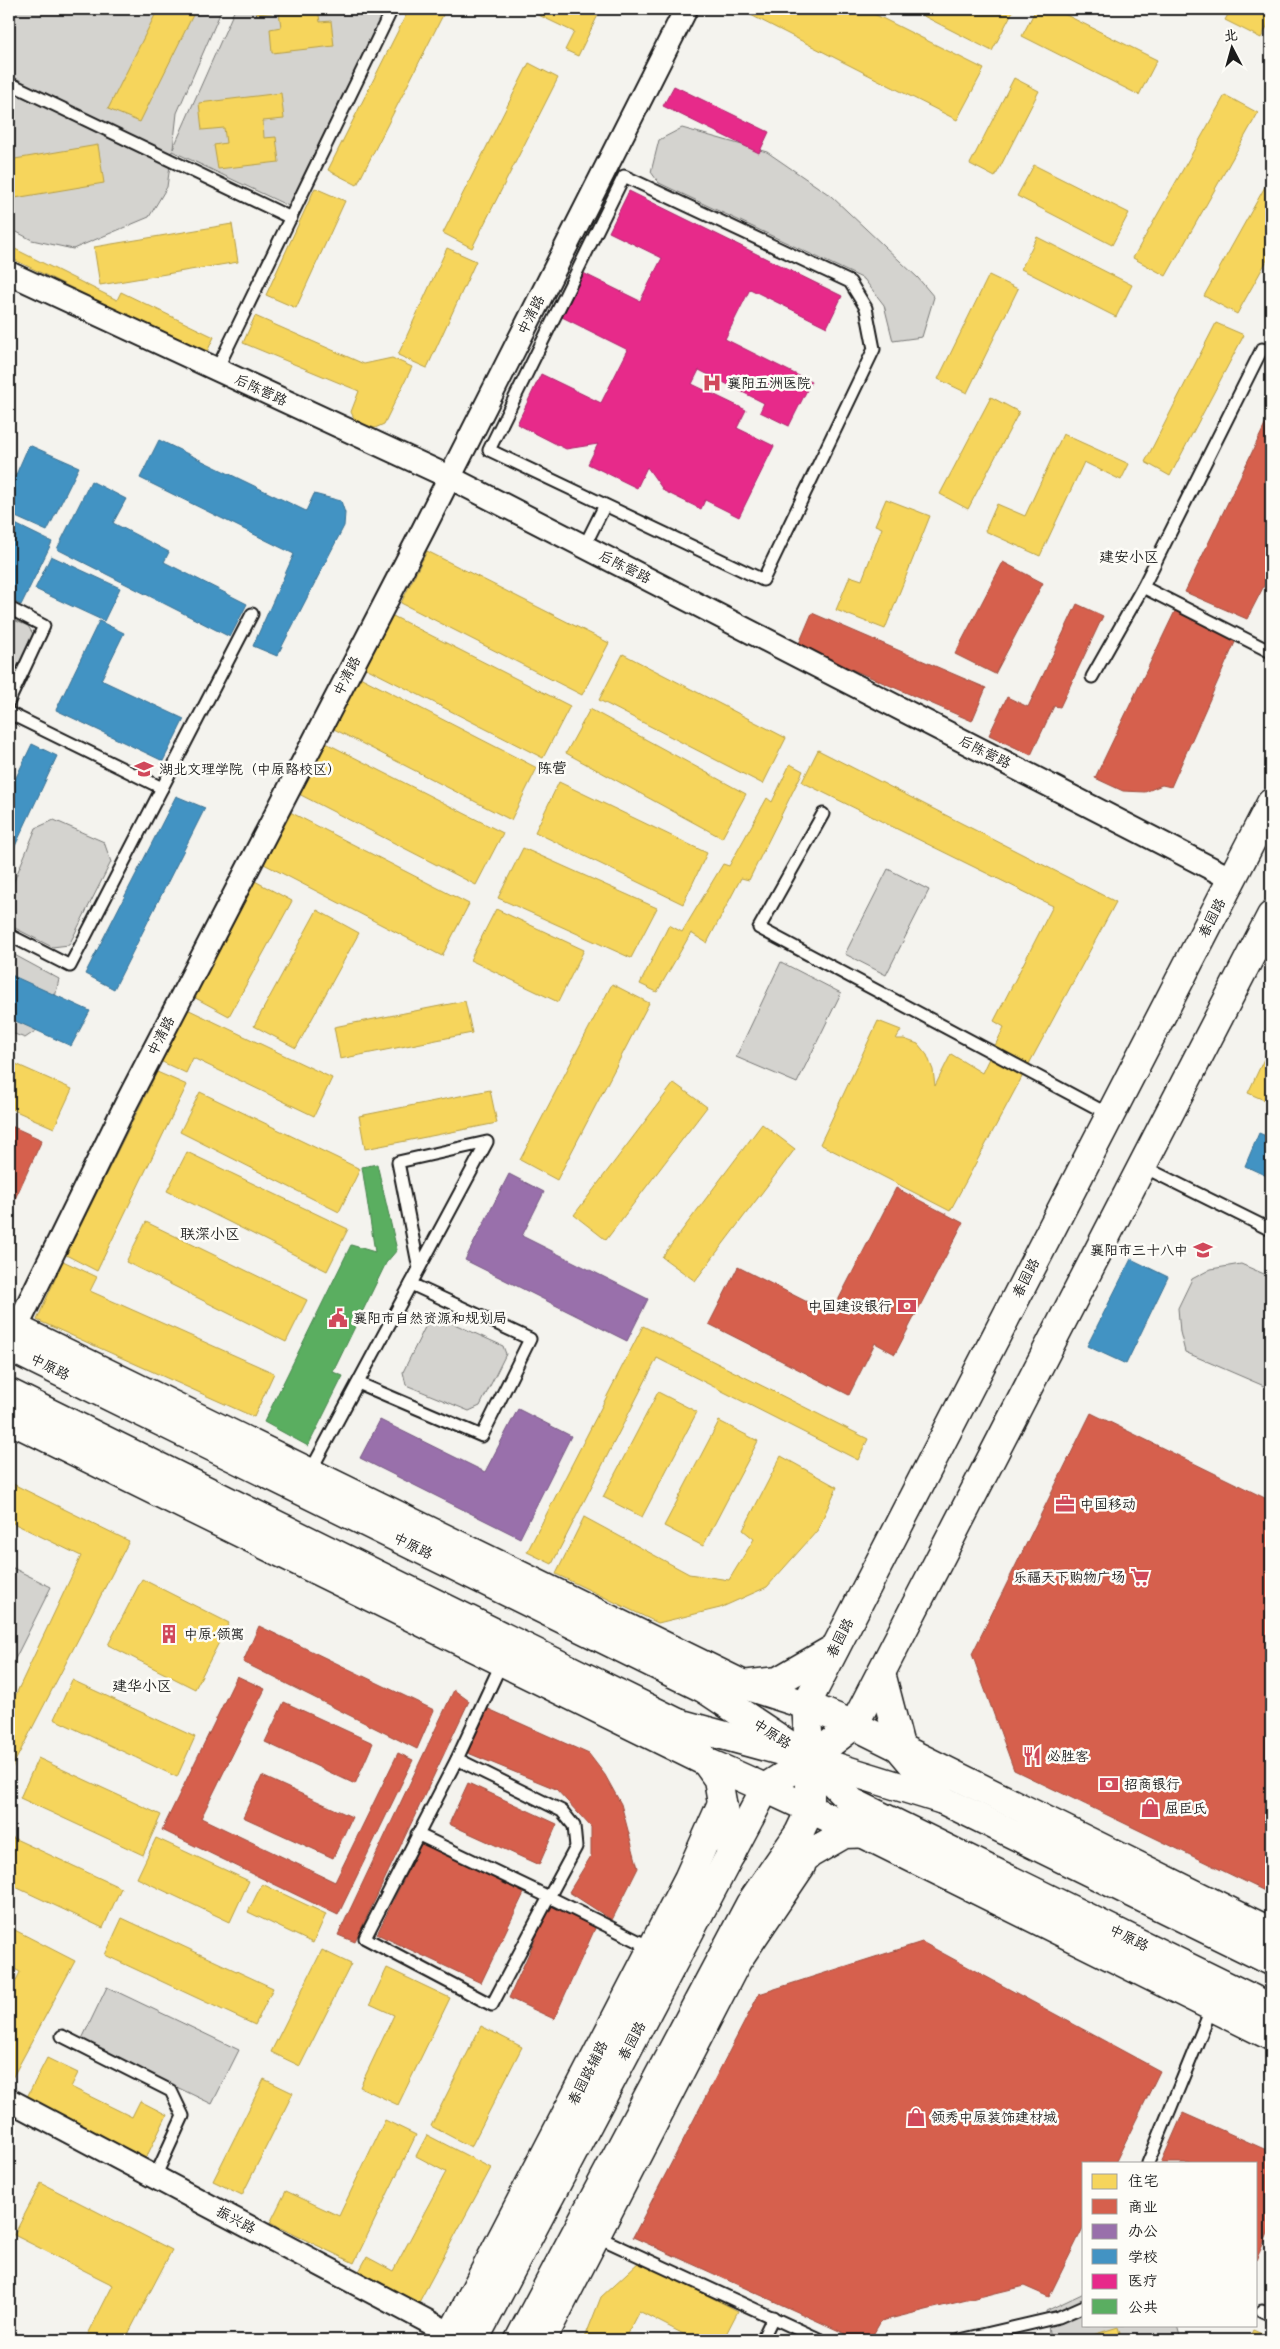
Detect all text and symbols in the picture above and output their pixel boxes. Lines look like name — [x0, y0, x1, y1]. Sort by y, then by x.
north arrow — [1208, 22, 1258, 72]
text: 北 — [1223, 26, 1239, 45]
street label: 中清路 — [514, 292, 548, 338]
street label: 后陈营路 — [232, 370, 290, 410]
hospital icon: 襄阳五洲医院 — [701, 372, 723, 394]
place label: 襄阳五洲医院 — [727, 375, 811, 392]
street label: 后陈营路 — [596, 547, 654, 587]
district label: 建安小区 — [1099, 548, 1159, 567]
street label: 中清路 — [330, 653, 364, 699]
street label: 后陈营路 — [956, 732, 1014, 772]
school or university icon: 湖北文理学院（中原路校区） — [133, 758, 155, 780]
district label: 陈营 — [537, 759, 567, 778]
place label: 湖北文理学院（中原路校区） — [159, 761, 341, 778]
street label: 春园路 — [1195, 895, 1229, 941]
street label: 中清路 — [144, 1013, 178, 1059]
district label: 联深小区 — [180, 1225, 240, 1244]
school or university icon: 襄阳市三十八中 — [1192, 1239, 1214, 1261]
place label: 襄阳市三十八中 — [1090, 1242, 1188, 1259]
street label: 春园路 — [1009, 1255, 1043, 1301]
bank icon: 中国建设银行 — [896, 1295, 918, 1317]
place label: 中国建设银行 — [808, 1298, 892, 1315]
public building icon: 襄阳市自然资源和规划局 — [327, 1307, 349, 1329]
place label: 襄阳市自然资源和规划局 — [353, 1310, 507, 1327]
street label: 中原路 — [27, 1350, 73, 1384]
office icon: 中国移动 — [1054, 1493, 1076, 1515]
place label: 中国移动 — [1080, 1496, 1136, 1513]
street label: 中原路 — [390, 1529, 436, 1563]
supermarket icon: 乐福天下购物广场 — [1129, 1566, 1151, 1588]
place label: 乐福天下购物广场 — [1013, 1569, 1125, 1586]
street label: 春园路 — [823, 1615, 857, 1661]
building icon: 中原·领寓 — [158, 1623, 180, 1645]
place label: 中原·领寓 — [184, 1626, 245, 1643]
district label: 建华小区 — [112, 1677, 172, 1696]
street label: 中原路 — [750, 1715, 794, 1753]
restaurant icon: 必胜客 — [1021, 1745, 1043, 1767]
place label: 必胜客 — [1047, 1748, 1089, 1765]
bank icon: 招商银行 — [1098, 1773, 1120, 1795]
place label: 招商银行 — [1124, 1776, 1180, 1793]
shop icon: 屈臣氏 — [1139, 1797, 1161, 1819]
place label: 屈臣氏 — [1165, 1800, 1207, 1817]
street label: 中原路 — [1106, 1921, 1152, 1955]
street label: 春园路 — [615, 2018, 649, 2064]
street label: 春园路辅路 — [565, 2038, 611, 2108]
shop icon: 领秀中原装饰建材城 — [905, 2106, 927, 2128]
place label: 领秀中原装饰建材城 — [931, 2109, 1057, 2126]
legend — [1082, 2162, 1258, 2326]
text: 住宅 — [1128, 2172, 1158, 2191]
text: 商业 — [1128, 2198, 1158, 2217]
street label: 振兴路 — [213, 2203, 259, 2237]
text: 办公 — [1128, 2222, 1158, 2241]
text: 学校 — [1128, 2248, 1158, 2267]
text: 医疗 — [1128, 2272, 1158, 2291]
text: 公共 — [1128, 2298, 1158, 2317]

